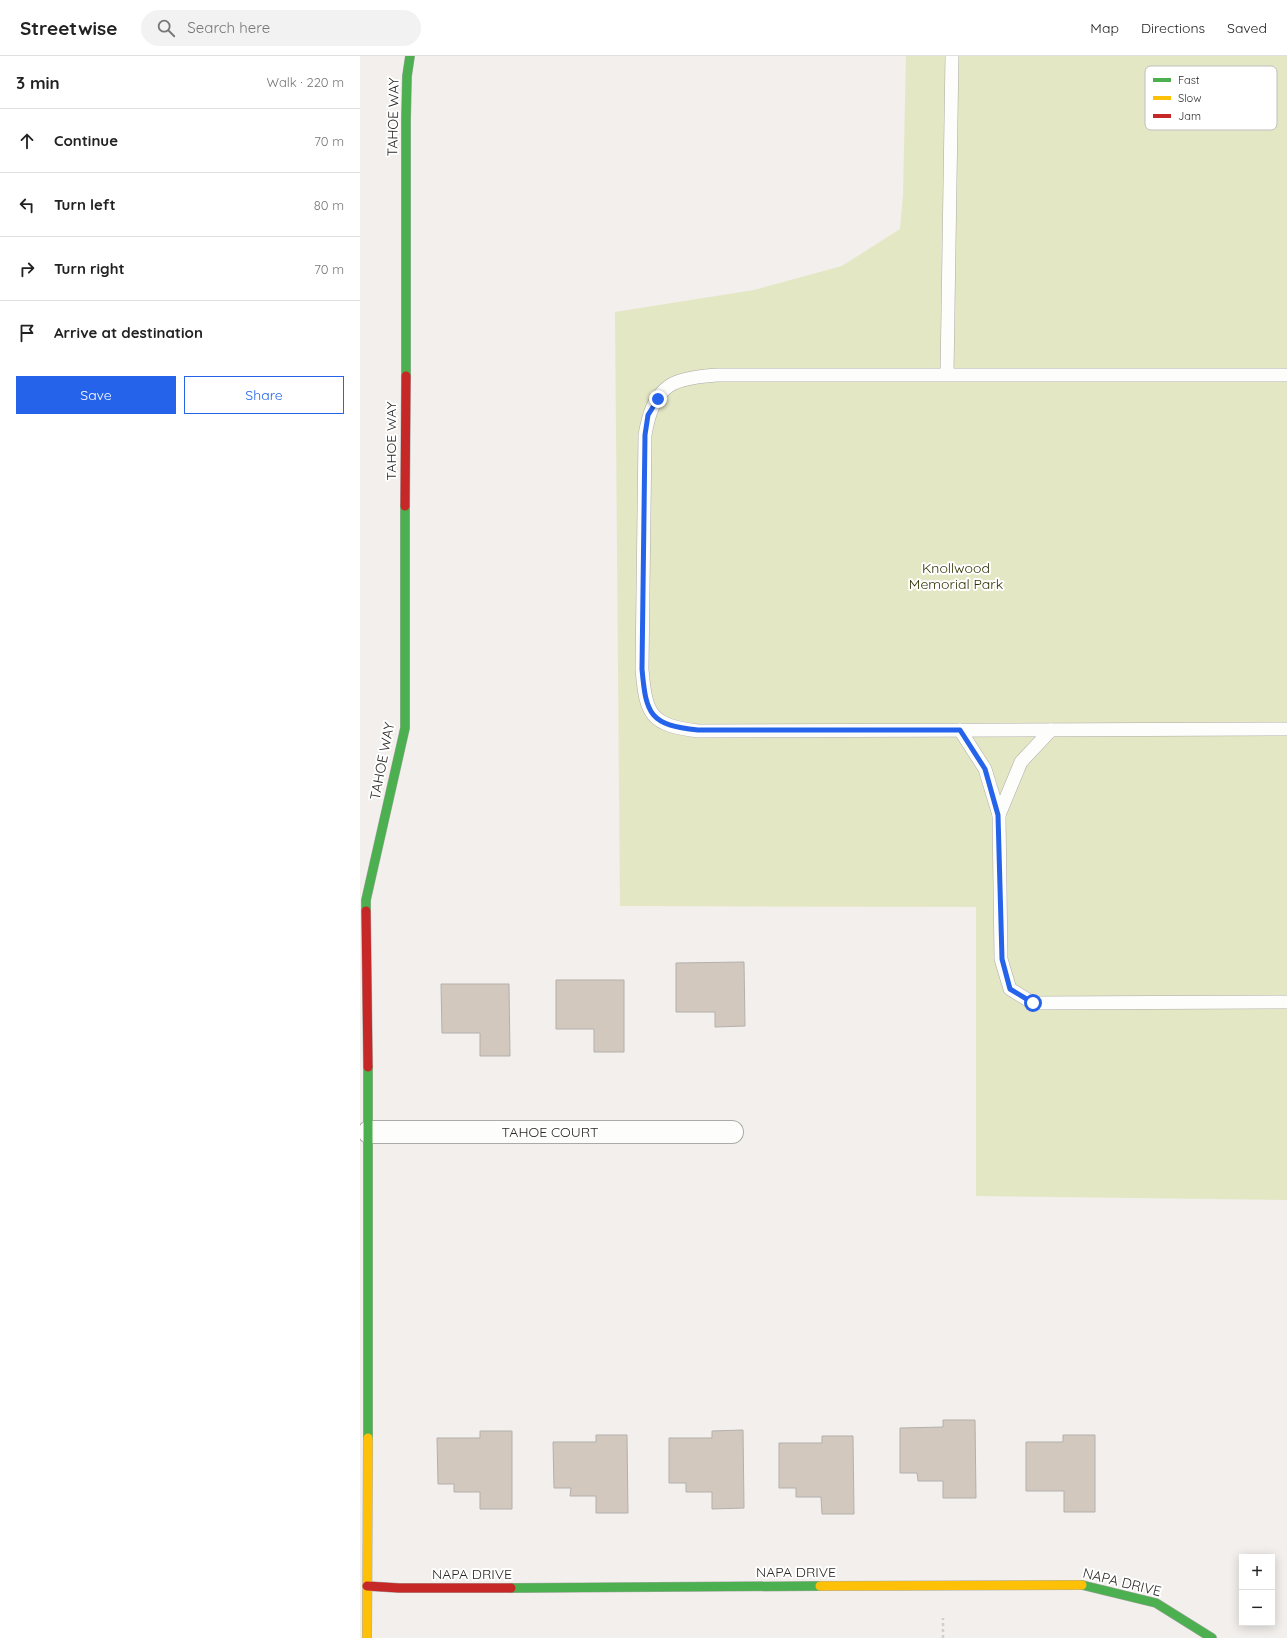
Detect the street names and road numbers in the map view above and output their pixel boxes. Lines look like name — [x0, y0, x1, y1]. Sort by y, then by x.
street label: TAHOE WAY — [383, 77, 403, 157]
street label: TAHOE WAY — [382, 401, 400, 480]
street label: TAHOE WAY — [366, 720, 398, 801]
street label: TAHOE COURT — [502, 1123, 598, 1141]
street label: NAPA DRIVE — [756, 1563, 836, 1581]
street label: NAPA DRIVE — [1081, 1564, 1163, 1600]
street label: NAPA DRIVE — [432, 1565, 512, 1583]

